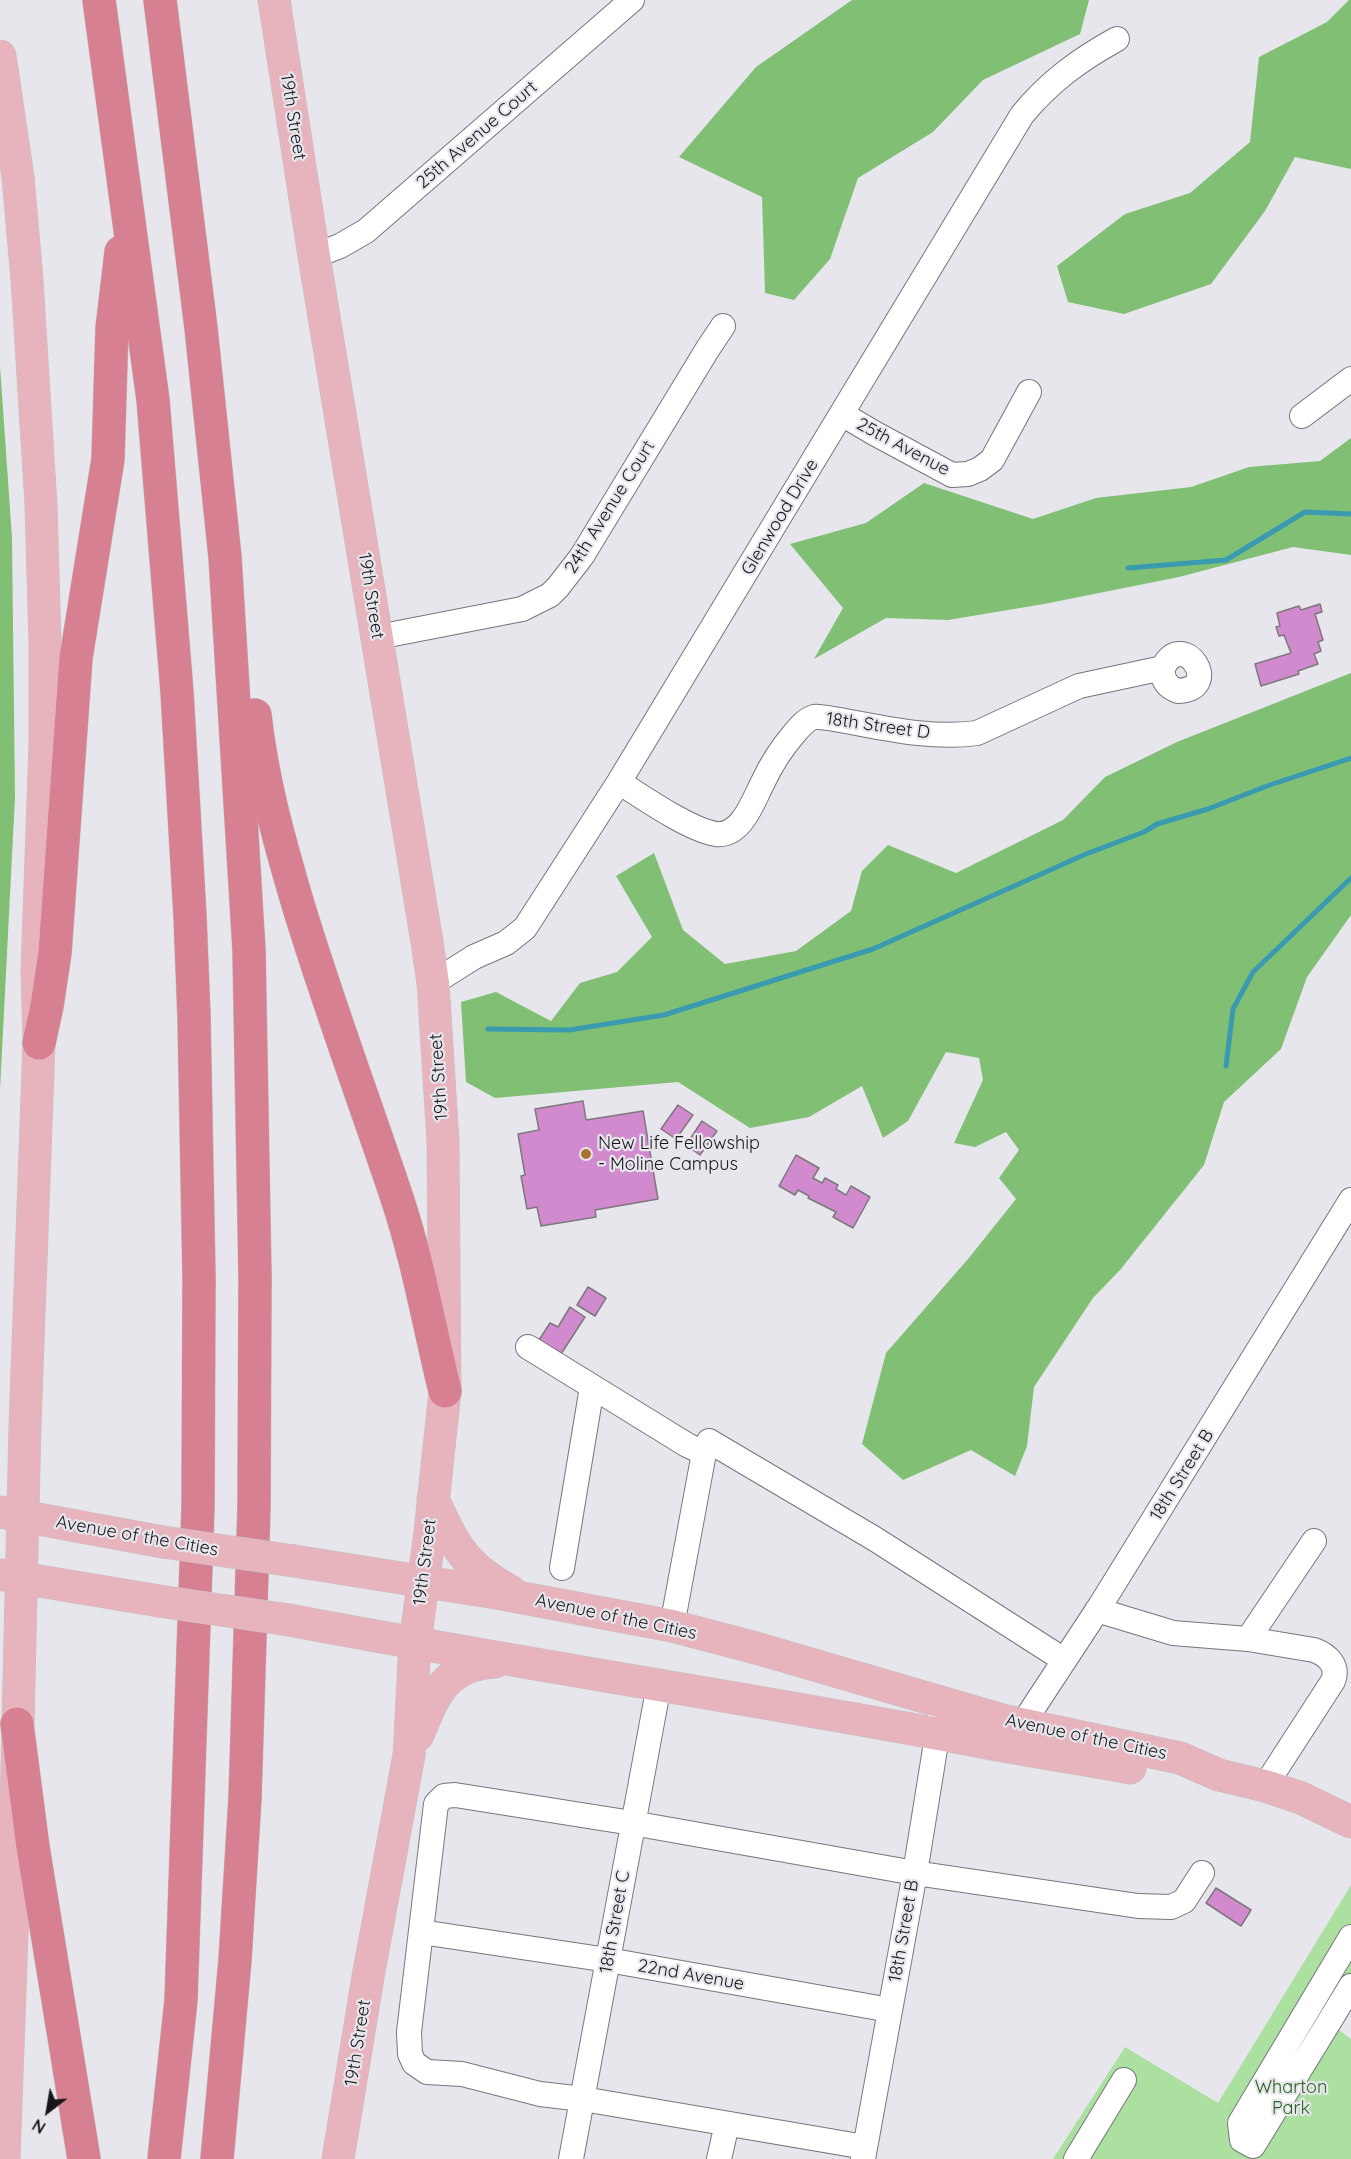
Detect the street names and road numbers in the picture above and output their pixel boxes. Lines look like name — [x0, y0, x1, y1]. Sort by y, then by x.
street label: 19th Street — [276, 72, 310, 162]
street label: 25th Avenue Court — [412, 77, 542, 193]
street label: 25th Avenue — [853, 413, 953, 481]
street label: 24th Avenue Court — [560, 436, 660, 578]
street label: Glenwood Drive — [737, 455, 823, 579]
street label: 19th Street — [354, 551, 388, 641]
street label: 18th Street D — [825, 708, 931, 744]
street label: 19th Street — [425, 1033, 453, 1121]
street label: 18th Street B — [1145, 1425, 1219, 1525]
street label: Avenue of the Cities — [54, 1511, 220, 1561]
street label: 19th Street — [409, 1517, 441, 1607]
street label: Avenue of the Cities — [533, 1589, 699, 1645]
street label: Avenue of the Cities — [1003, 1709, 1169, 1765]
street label: 18th Street C — [595, 1869, 635, 1975]
street label: 18th Street B — [884, 1878, 924, 1984]
street label: 22nd Avenue — [636, 1955, 746, 1995]
street label: 19th Street — [341, 1998, 375, 2088]

